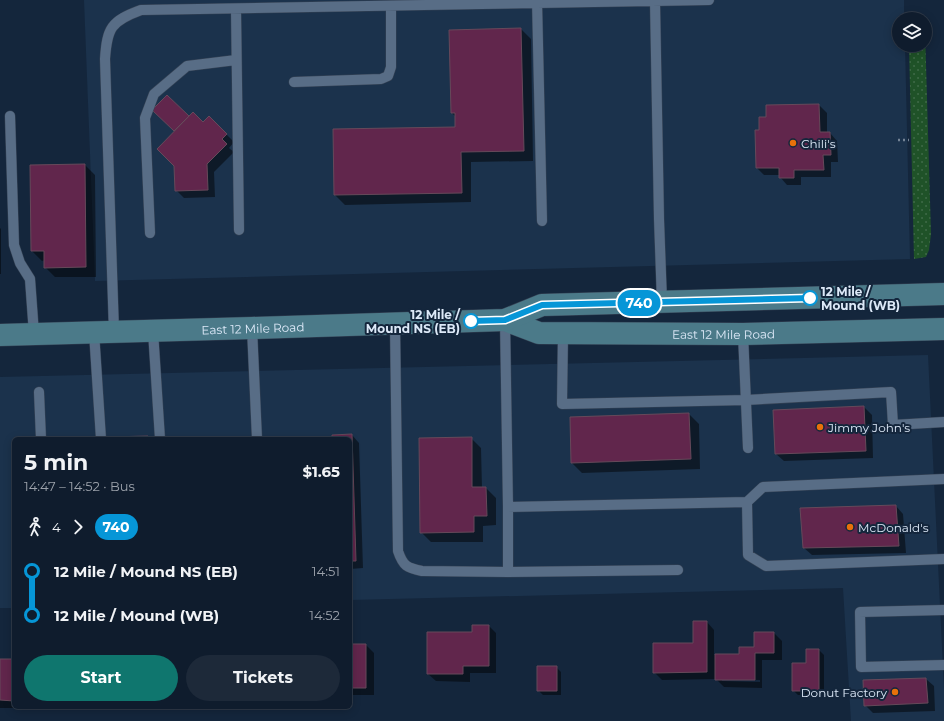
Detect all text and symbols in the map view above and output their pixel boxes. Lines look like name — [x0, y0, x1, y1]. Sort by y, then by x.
map controls — [892, 12, 932, 52]
button: layers — [892, 12, 932, 52]
place label: Chili's — [801, 136, 836, 151]
marker: Chili's — [788, 138, 798, 148]
place label: 12 Mile / Mound (WB) — [821, 284, 900, 313]
line badge: 740 — [616, 290, 662, 316]
marker: 12 Mile / Mound (WB) — [802, 290, 818, 306]
text: 740 — [626, 294, 652, 312]
place label: 12 Mile / Mound NS (EB) — [366, 307, 461, 336]
marker: 12 Mile / Mound NS (EB) — [463, 313, 479, 329]
street label: East 12 Mile Road — [201, 319, 305, 337]
street label: East 12 Mile Road — [672, 326, 775, 342]
place label: Jimmy John's — [827, 420, 910, 435]
marker: Jimmy John's — [815, 422, 825, 432]
text: 5 min — [24, 449, 88, 476]
text: $1.65 — [302, 462, 340, 481]
text: 14:47 – 14:52 · Bus — [24, 478, 135, 494]
icon: walk — [24, 516, 46, 538]
icon: forward — [67, 516, 89, 538]
text: 740 — [103, 518, 130, 536]
text: 4 — [52, 519, 61, 535]
place label: McDonald's — [858, 520, 929, 535]
marker: McDonald's — [845, 522, 855, 532]
text: 12 Mile / Mound NS (EB) — [54, 562, 238, 581]
text: 14:51 — [312, 563, 340, 579]
text: 12 Mile / Mound (WB) — [54, 606, 219, 625]
text: 14:52 — [309, 607, 340, 623]
button: Start — [24, 655, 178, 701]
button: Tickets — [186, 655, 340, 701]
place label: Donut Factory — [801, 685, 887, 700]
marker: Donut Factory — [890, 687, 900, 697]

